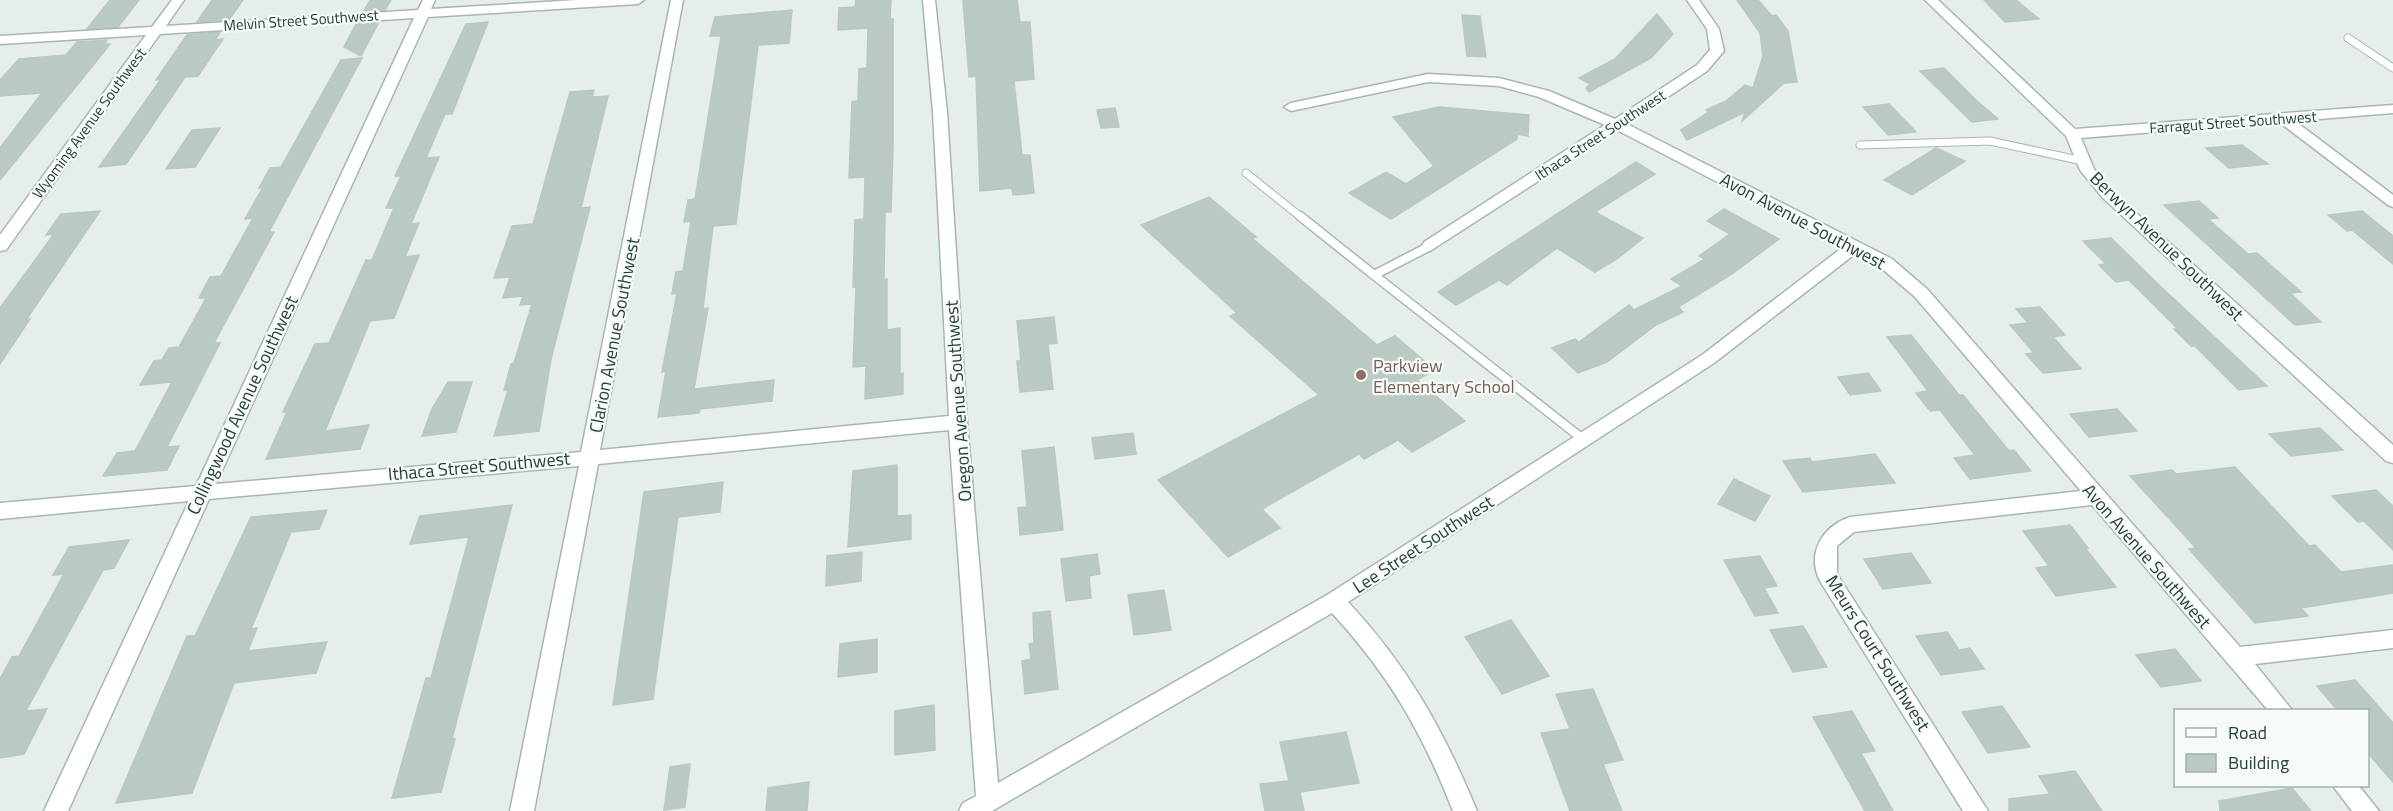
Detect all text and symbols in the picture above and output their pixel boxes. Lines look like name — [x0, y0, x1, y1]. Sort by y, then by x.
street label: Melvin Street Southwest — [222, 3, 380, 37]
street label: Wyoming Avenue Southwest — [26, 42, 152, 203]
street label: Ithaca Street Southwest — [1530, 83, 1671, 186]
street label: Farragut Street Southwest — [2149, 105, 2318, 139]
street label: Berwyn Avenue Southwest — [2084, 165, 2251, 327]
street label: Avon Avenue Southwest — [1715, 166, 1891, 277]
street label: Clarion Avenue Southwest — [582, 234, 646, 435]
street label: Collingwood Avenue Southwest — [179, 290, 305, 519]
street label: Oregon Avenue Southwest — [937, 299, 979, 503]
place label: Parkview Elementary School — [1373, 352, 1515, 400]
marker: Parkview Elementary School — [1354, 368, 1368, 382]
street label: Ithaca Street Southwest — [387, 445, 572, 487]
street label: Avon Avenue Southwest — [2076, 478, 2218, 635]
street label: Lee Street Southwest — [1347, 488, 1499, 600]
street label: Meurs Court Southwest — [1819, 570, 1937, 737]
legend — [2174, 709, 2369, 787]
text: Road — [2228, 719, 2267, 746]
text: Building — [2228, 749, 2289, 776]

